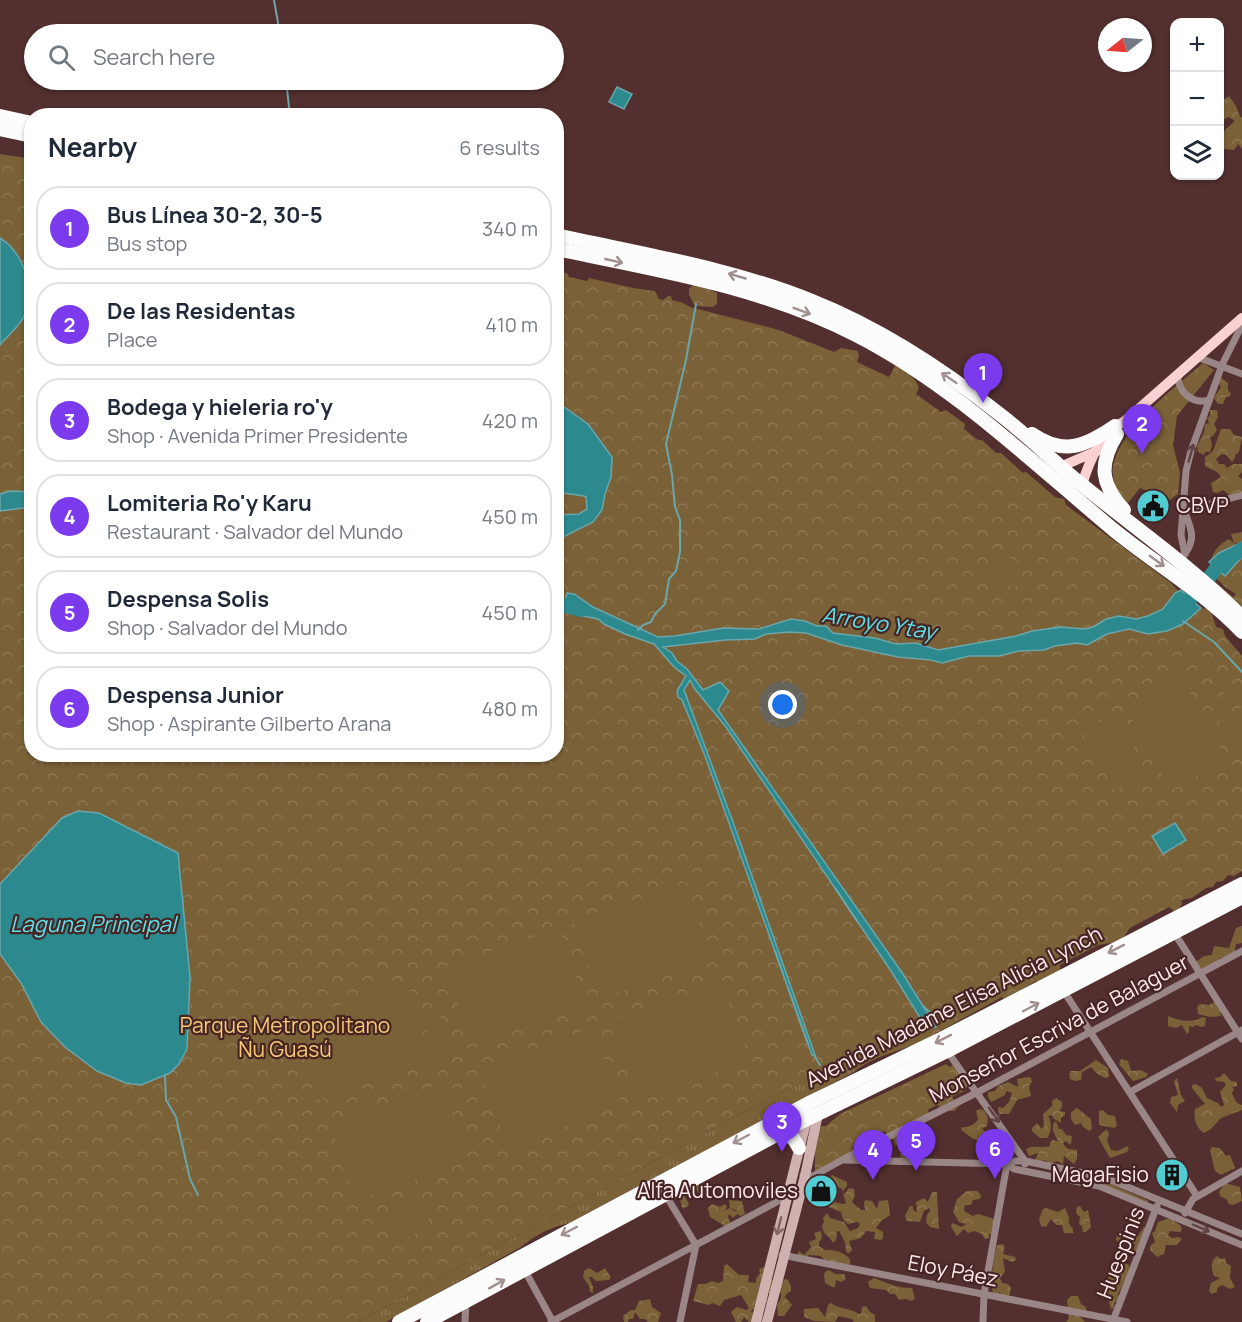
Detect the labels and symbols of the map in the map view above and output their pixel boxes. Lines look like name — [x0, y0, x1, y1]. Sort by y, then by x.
north arrow — [1098, 18, 1152, 72]
one-way arrow — [603, 256, 623, 267]
one-way arrow — [728, 270, 747, 281]
one-way arrow — [792, 306, 811, 317]
pin: 1 — [964, 354, 1002, 403]
one-way arrow — [941, 372, 958, 384]
pin: 2 — [1122, 404, 1162, 454]
one-way arrow — [1186, 444, 1197, 463]
public building icon: CBVP — [1135, 488, 1171, 524]
place label: CBVP — [1176, 491, 1229, 519]
one-way arrow — [1149, 555, 1165, 567]
water label: Arroyo Ytay — [820, 599, 941, 647]
your location — [768, 690, 797, 719]
water label: Laguna Principal — [10, 909, 179, 939]
street label: Avenida Madame Elisa Alicia Lynch — [801, 919, 1107, 1093]
one-way arrow — [1107, 944, 1125, 955]
street label: Monseñor Escriva de Balaguer — [924, 947, 1194, 1109]
one-way arrow — [1022, 1001, 1040, 1012]
park label: Parque Metropolitano Ñu Guasú — [180, 1011, 390, 1063]
one-way arrow — [934, 1033, 952, 1045]
pin: 3 — [762, 1102, 802, 1152]
one-way arrow — [988, 1107, 1000, 1123]
pin: 5 — [896, 1122, 936, 1171]
pin: 4 — [854, 1130, 892, 1180]
pin: 6 — [976, 1130, 1014, 1179]
one-way arrow — [732, 1134, 750, 1145]
building icon: MagaFisio — [1154, 1157, 1190, 1193]
place label: MagaFisio — [1052, 1160, 1149, 1188]
shop icon: Alfa Automoviles — [803, 1173, 839, 1209]
place label: Alfa Automoviles — [637, 1176, 798, 1204]
street label: Huespinis — [1090, 1203, 1150, 1302]
one-way arrow — [773, 1216, 785, 1235]
one-way arrow — [1192, 1223, 1210, 1234]
one-way arrow — [560, 1226, 578, 1237]
street label: Eloy Páez — [906, 1248, 1001, 1292]
one-way arrow — [488, 1278, 505, 1290]

